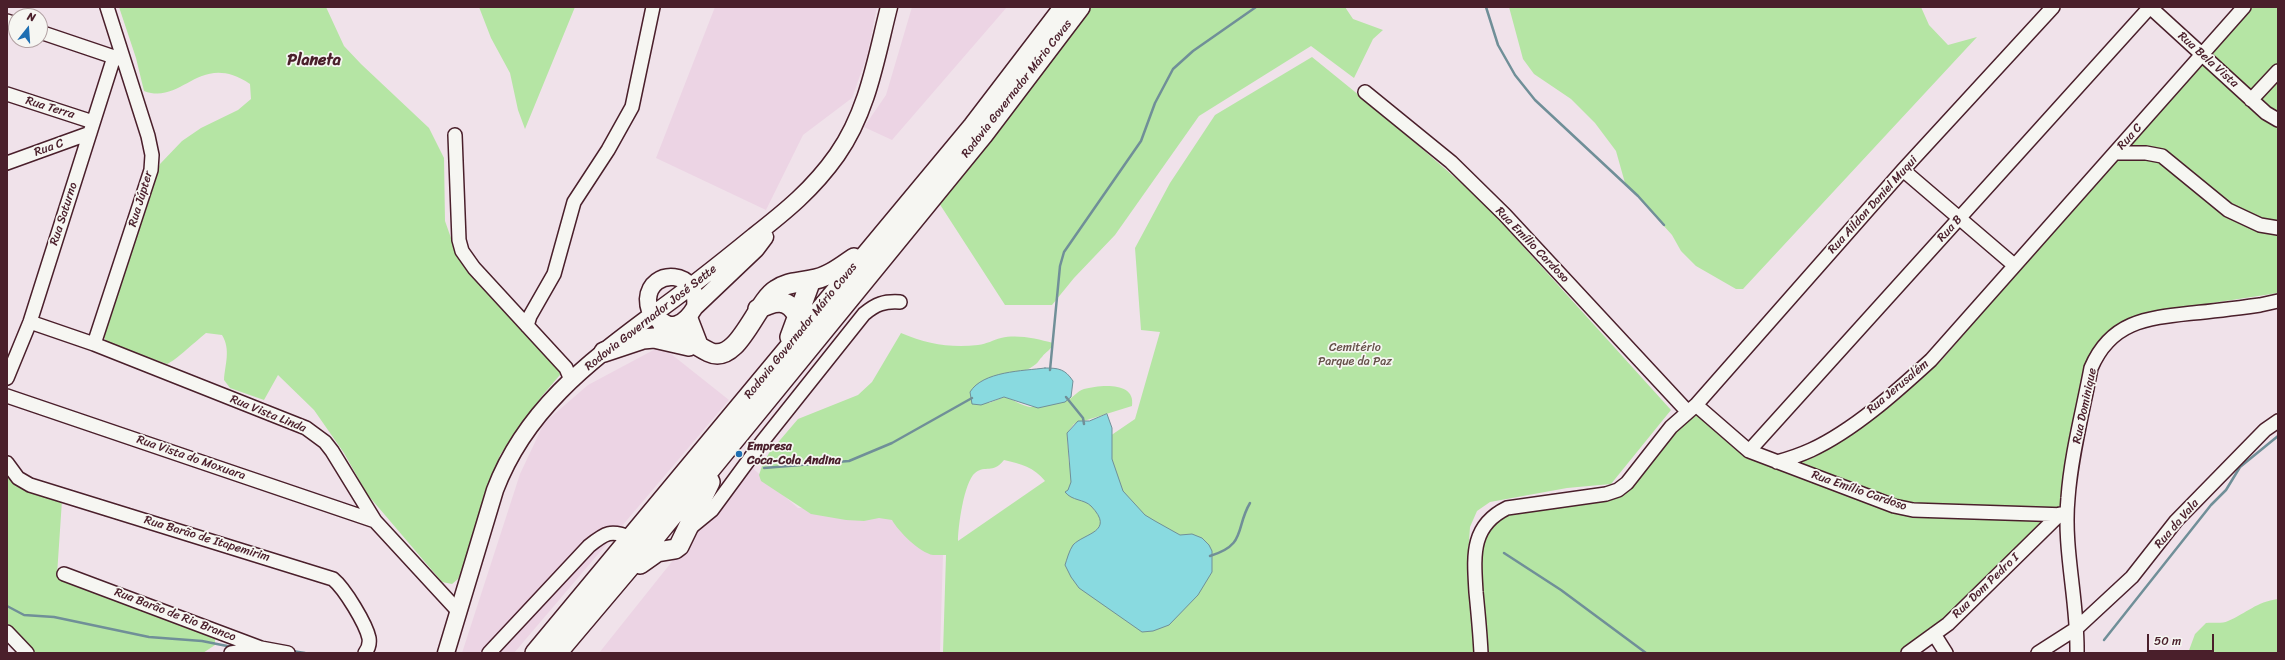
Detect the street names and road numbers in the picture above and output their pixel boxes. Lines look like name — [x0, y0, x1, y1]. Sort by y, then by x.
street label: Rodovia Governador Mário Covas — [959, 17, 1075, 161]
street label: Rua Bela Vista — [2175, 29, 2241, 91]
street label: Rua Terra — [24, 94, 76, 122]
street label: Rua C — [2114, 121, 2146, 153]
street label: Rua C — [32, 136, 66, 160]
street label: Rua Aildon Daniel Muqui — [1825, 153, 1921, 257]
street label: Rua Júpter — [126, 169, 156, 229]
street label: Rua Saturno — [47, 181, 81, 247]
street label: Rua Emílio Cardoso — [1492, 204, 1572, 286]
street label: Rua B — [1934, 213, 1966, 245]
street label: Rodovia Governador Mário Covas — [742, 260, 860, 402]
street label: Rodovia Governador José Sette — [582, 262, 720, 374]
street label: Rua Jerusalém — [1864, 357, 1932, 417]
street label: Rua Dominique — [2070, 367, 2100, 445]
street label: Rua Vista Linda — [228, 392, 308, 436]
street label: Rua Vista do Moxuara — [135, 433, 247, 483]
street label: Rua Emílio Cardoso — [1810, 468, 1908, 514]
street label: Rua da Vala — [2152, 497, 2202, 551]
street label: Rua Barão de Itapemirim — [142, 513, 272, 565]
street label: Rua Dom Pedro I — [1950, 551, 2022, 621]
street label: Rua Barão de Rio Branco — [112, 585, 238, 645]

